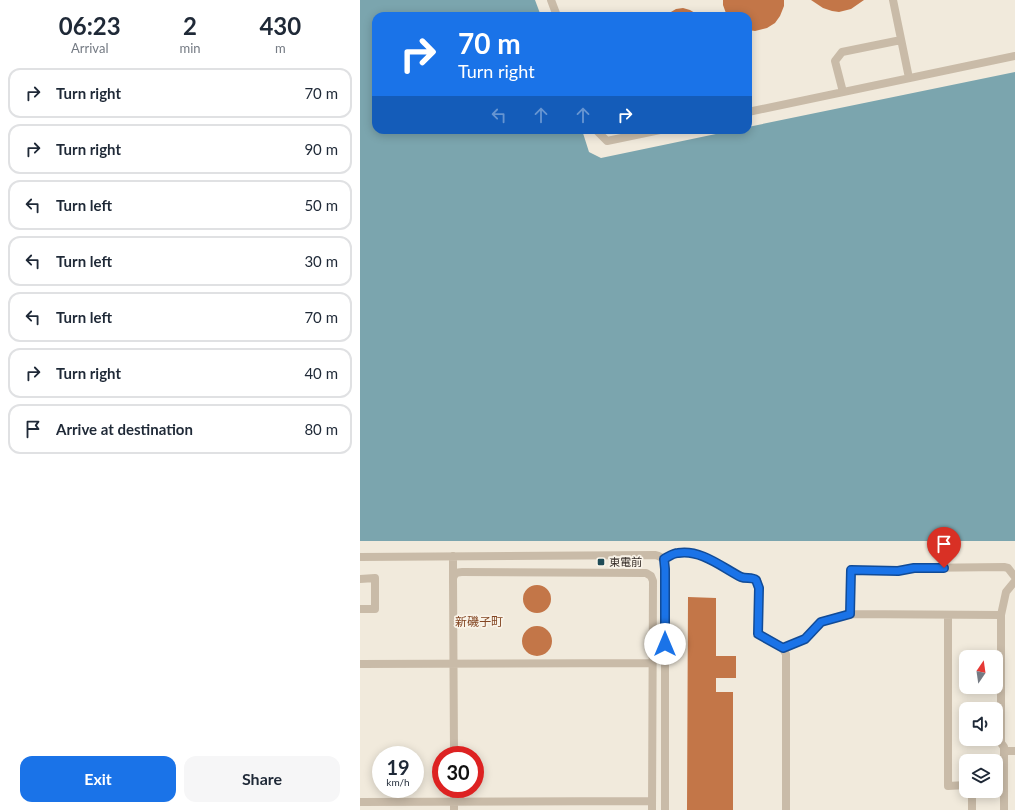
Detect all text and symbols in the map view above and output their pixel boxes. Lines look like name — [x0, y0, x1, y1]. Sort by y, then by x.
text: 06:23 — [59, 11, 121, 40]
text: 2 — [183, 11, 197, 40]
text: 430 — [259, 11, 301, 40]
text: 70 m — [458, 26, 521, 60]
icon: right — [392, 28, 444, 80]
text: Arrival — [71, 40, 108, 56]
text: min — [180, 40, 201, 56]
text: m — [275, 40, 286, 56]
text: Turn right — [458, 60, 535, 82]
icon: right — [22, 82, 44, 104]
text: Turn right — [56, 84, 121, 102]
text: 70 m — [304, 84, 338, 102]
icon: left — [488, 104, 510, 126]
icon: ahead — [530, 104, 552, 126]
icon: ahead — [572, 104, 594, 126]
icon: right — [614, 104, 636, 126]
icon: right — [22, 138, 44, 160]
text: Turn right — [56, 140, 121, 158]
text: 90 m — [304, 140, 338, 158]
icon: left — [22, 194, 44, 216]
text: Turn left — [56, 196, 112, 214]
text: 50 m — [304, 196, 338, 214]
icon: left — [22, 250, 44, 272]
text: Turn left — [56, 252, 112, 270]
text: 30 m — [304, 252, 338, 270]
icon: left — [22, 306, 44, 328]
text: Turn left — [56, 308, 112, 326]
text: 70 m — [304, 308, 338, 326]
icon: right — [22, 362, 44, 384]
text: Turn right — [56, 364, 121, 382]
text: 40 m — [304, 364, 338, 382]
icon: arrive — [22, 418, 44, 440]
text: Arrive at destination — [56, 420, 193, 438]
text: 80 m — [304, 420, 338, 438]
pin — [927, 527, 961, 568]
icon: arrive — [933, 533, 955, 555]
place label: 東電前 — [609, 555, 642, 568]
marker: 東電前 — [596, 557, 606, 567]
district label: 新磯子町 — [455, 614, 503, 629]
position arrow — [644, 623, 686, 665]
north arrow — [959, 650, 1003, 694]
map controls — [959, 650, 1003, 798]
button: sound — [959, 702, 1003, 746]
speed limit sign: 30 — [432, 746, 484, 798]
button: layers — [959, 754, 1003, 798]
text: 19 — [386, 755, 410, 779]
button: Exit — [20, 756, 176, 802]
button: Share — [184, 756, 340, 802]
text: km/h — [386, 776, 410, 788]

